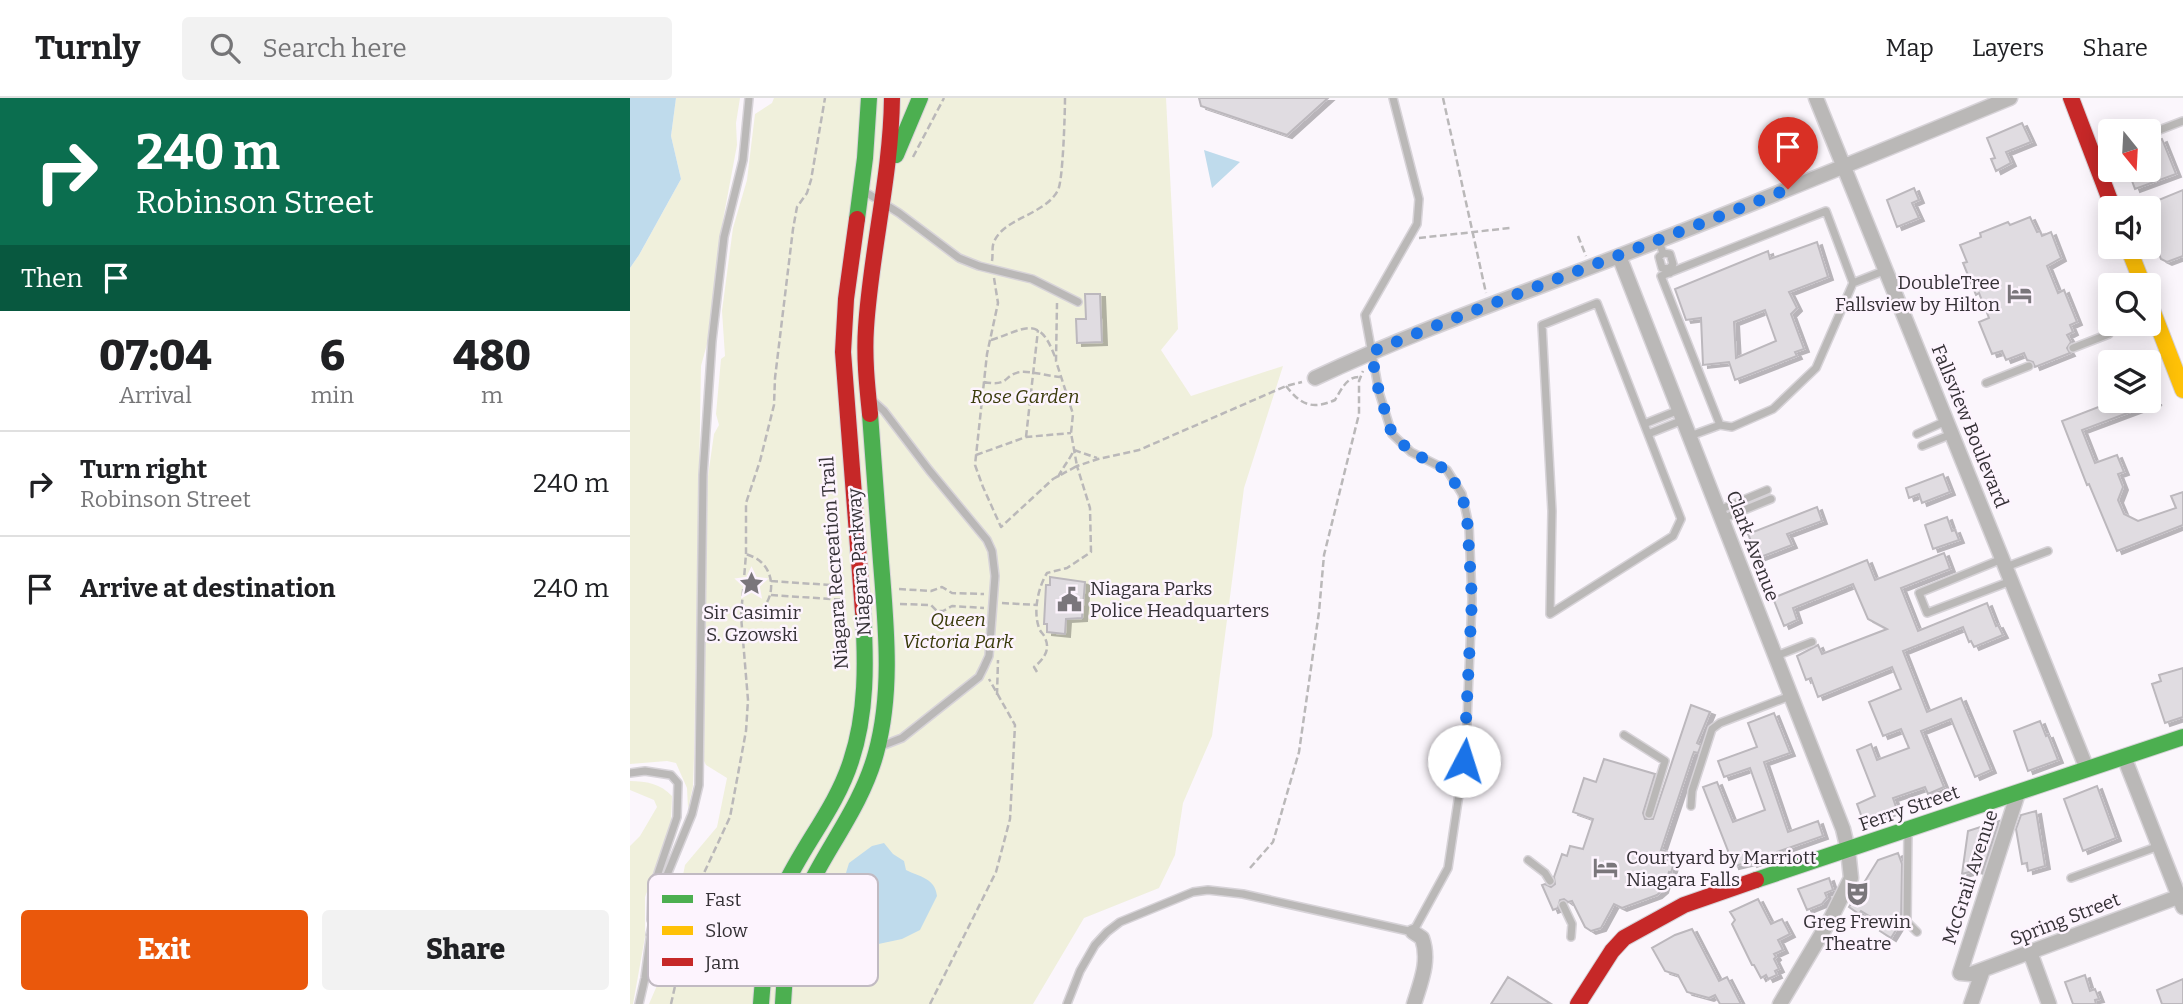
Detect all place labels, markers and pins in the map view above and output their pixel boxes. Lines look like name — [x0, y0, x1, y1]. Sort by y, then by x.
pin — [1758, 117, 1818, 189]
place label: DoubleTree Fallsview by Hilton — [1835, 271, 2000, 316]
hotel icon: DoubleTree Fallsview by Hilton — [2006, 279, 2034, 307]
place icon: Sir Casimir S. Gzowski — [738, 570, 766, 598]
place label: Niagara Parks Police Headquarters — [1090, 577, 1269, 622]
public building icon: Niagara Parks Police Headquarters — [1056, 585, 1084, 613]
place label: Sir Casimir S. Gzowski — [703, 601, 802, 646]
place label: Courtyard by Marriott Niagara Falls — [1626, 846, 1817, 891]
hotel icon: Courtyard by Marriott Niagara Falls — [1592, 854, 1620, 882]
theatre icon: Greg Frewin Theatre — [1843, 879, 1871, 907]
place label: Greg Frewin Theatre — [1803, 910, 1911, 955]

